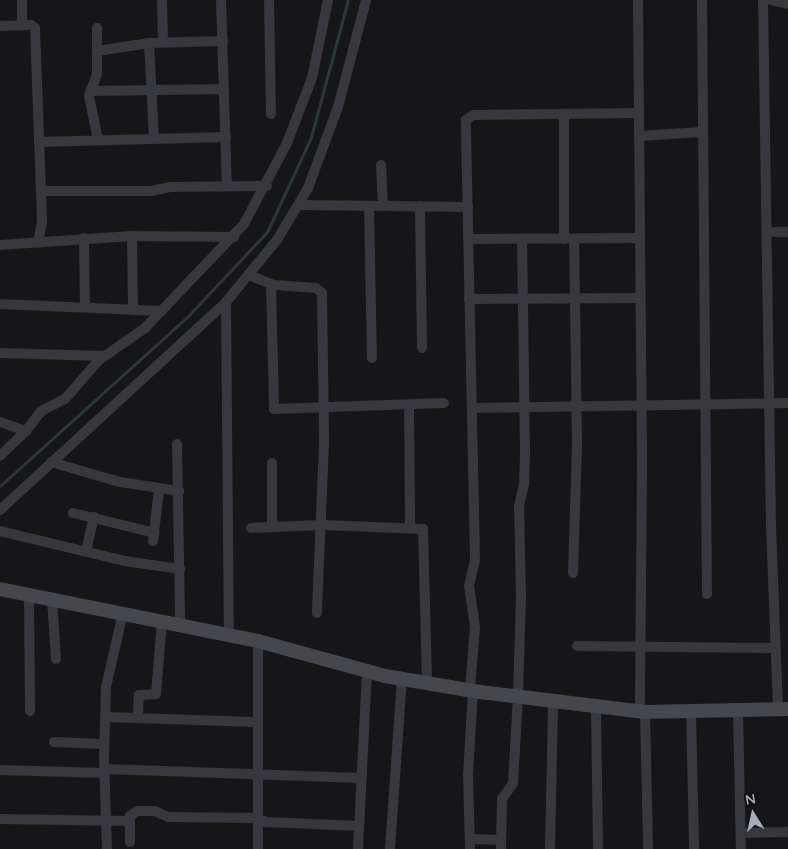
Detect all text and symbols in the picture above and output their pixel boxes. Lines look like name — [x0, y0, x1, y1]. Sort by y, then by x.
north arrow — [728, 789, 778, 839]
text: N — [744, 789, 757, 809]

